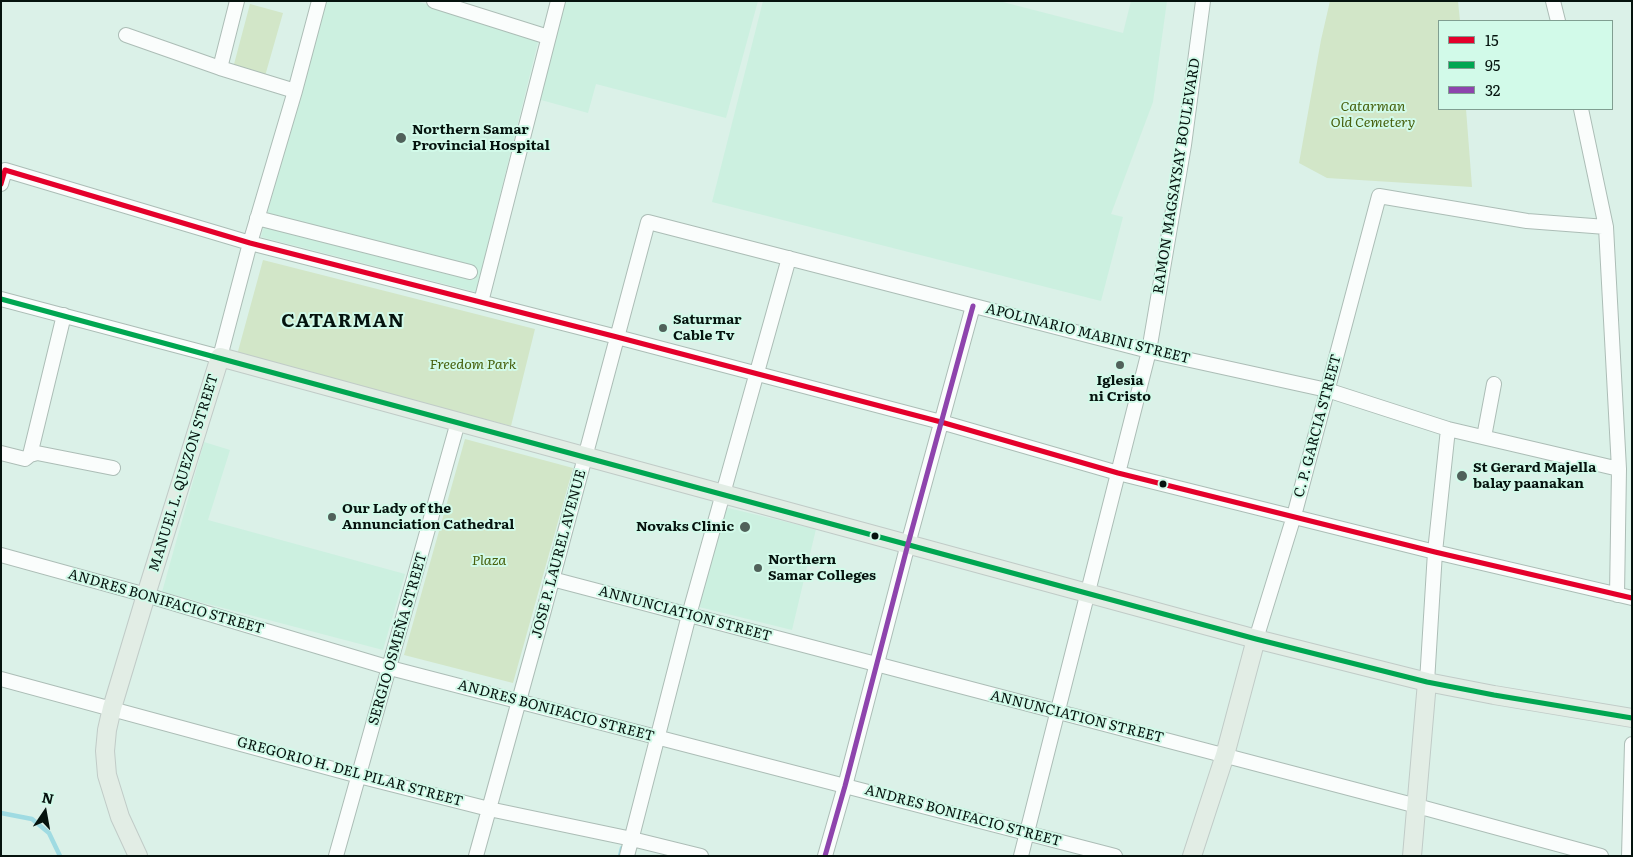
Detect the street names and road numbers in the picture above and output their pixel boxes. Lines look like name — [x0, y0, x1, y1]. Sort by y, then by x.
street label: RAMON MAGSAYSAY BOULEVARD — [1150, 57, 1204, 295]
street label: APOLINARIO MABINI STREET — [984, 300, 1192, 368]
street label: C. P. GARCIA STREET — [1291, 353, 1345, 499]
street label: MANUEL L. QUEZON STREET — [146, 372, 222, 574]
street label: JOSE P. LAUREL AVENUE — [528, 468, 590, 640]
street label: SERGIO OSMEÑA STREET — [365, 551, 431, 727]
street label: ANDRES BONIFACIO STREET — [66, 566, 266, 638]
street label: ANNUNCIATION STREET — [597, 583, 773, 645]
street label: ANDRES BONIFACIO STREET — [456, 677, 656, 745]
street label: ANNUNCIATION STREET — [988, 687, 1166, 747]
street label: GREGORIO H. DEL PILAR STREET — [235, 734, 465, 810]
street label: ANDRES BONIFACIO STREET — [863, 782, 1063, 850]

